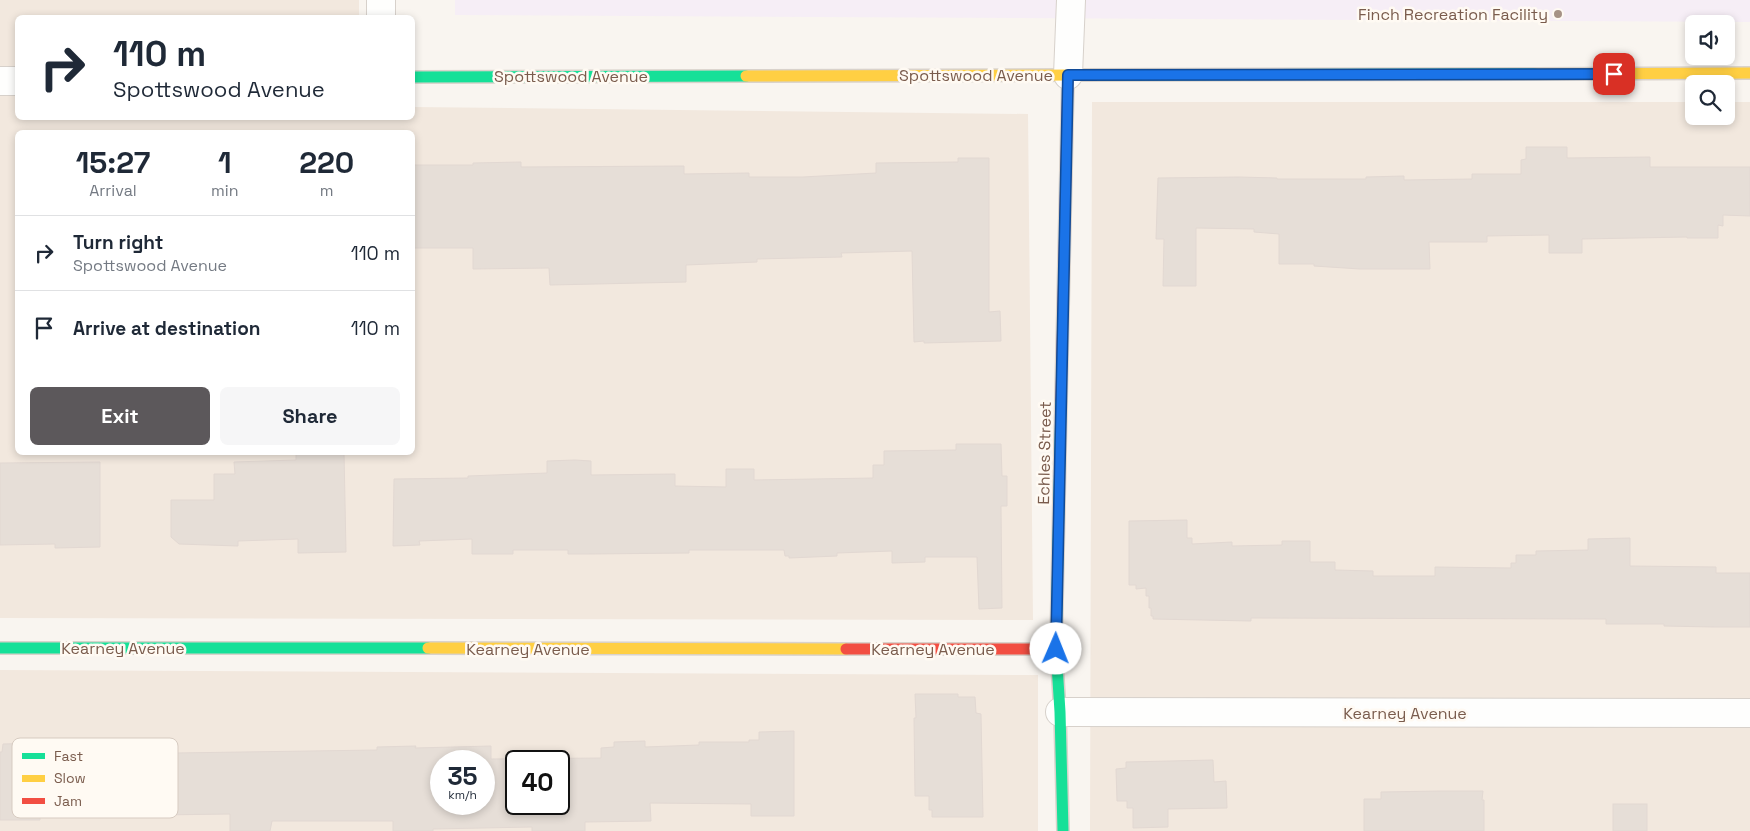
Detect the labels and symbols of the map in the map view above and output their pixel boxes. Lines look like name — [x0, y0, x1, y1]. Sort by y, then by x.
place label: Finch Recreation Facility — [1358, 4, 1548, 25]
marker: Finch Recreation Facility — [1552, 8, 1564, 20]
pin — [1593, 53, 1635, 95]
street label: Spottswood Avenue — [899, 65, 1053, 86]
street label: Spottswood Avenue — [494, 66, 648, 87]
street label: Echles Street — [1033, 401, 1056, 505]
position arrow — [1029, 622, 1081, 674]
street label: Kearney Avenue — [61, 638, 185, 659]
street label: Kearney Avenue — [466, 639, 590, 660]
street label: Kearney Avenue — [871, 639, 995, 660]
street label: Kearney Avenue — [1343, 703, 1467, 724]
legend — [12, 738, 178, 818]
text: Fast — [54, 747, 83, 765]
speed limit sign: 40 — [505, 750, 570, 815]
text: Slow — [54, 769, 86, 787]
text: Jam — [54, 792, 82, 810]

